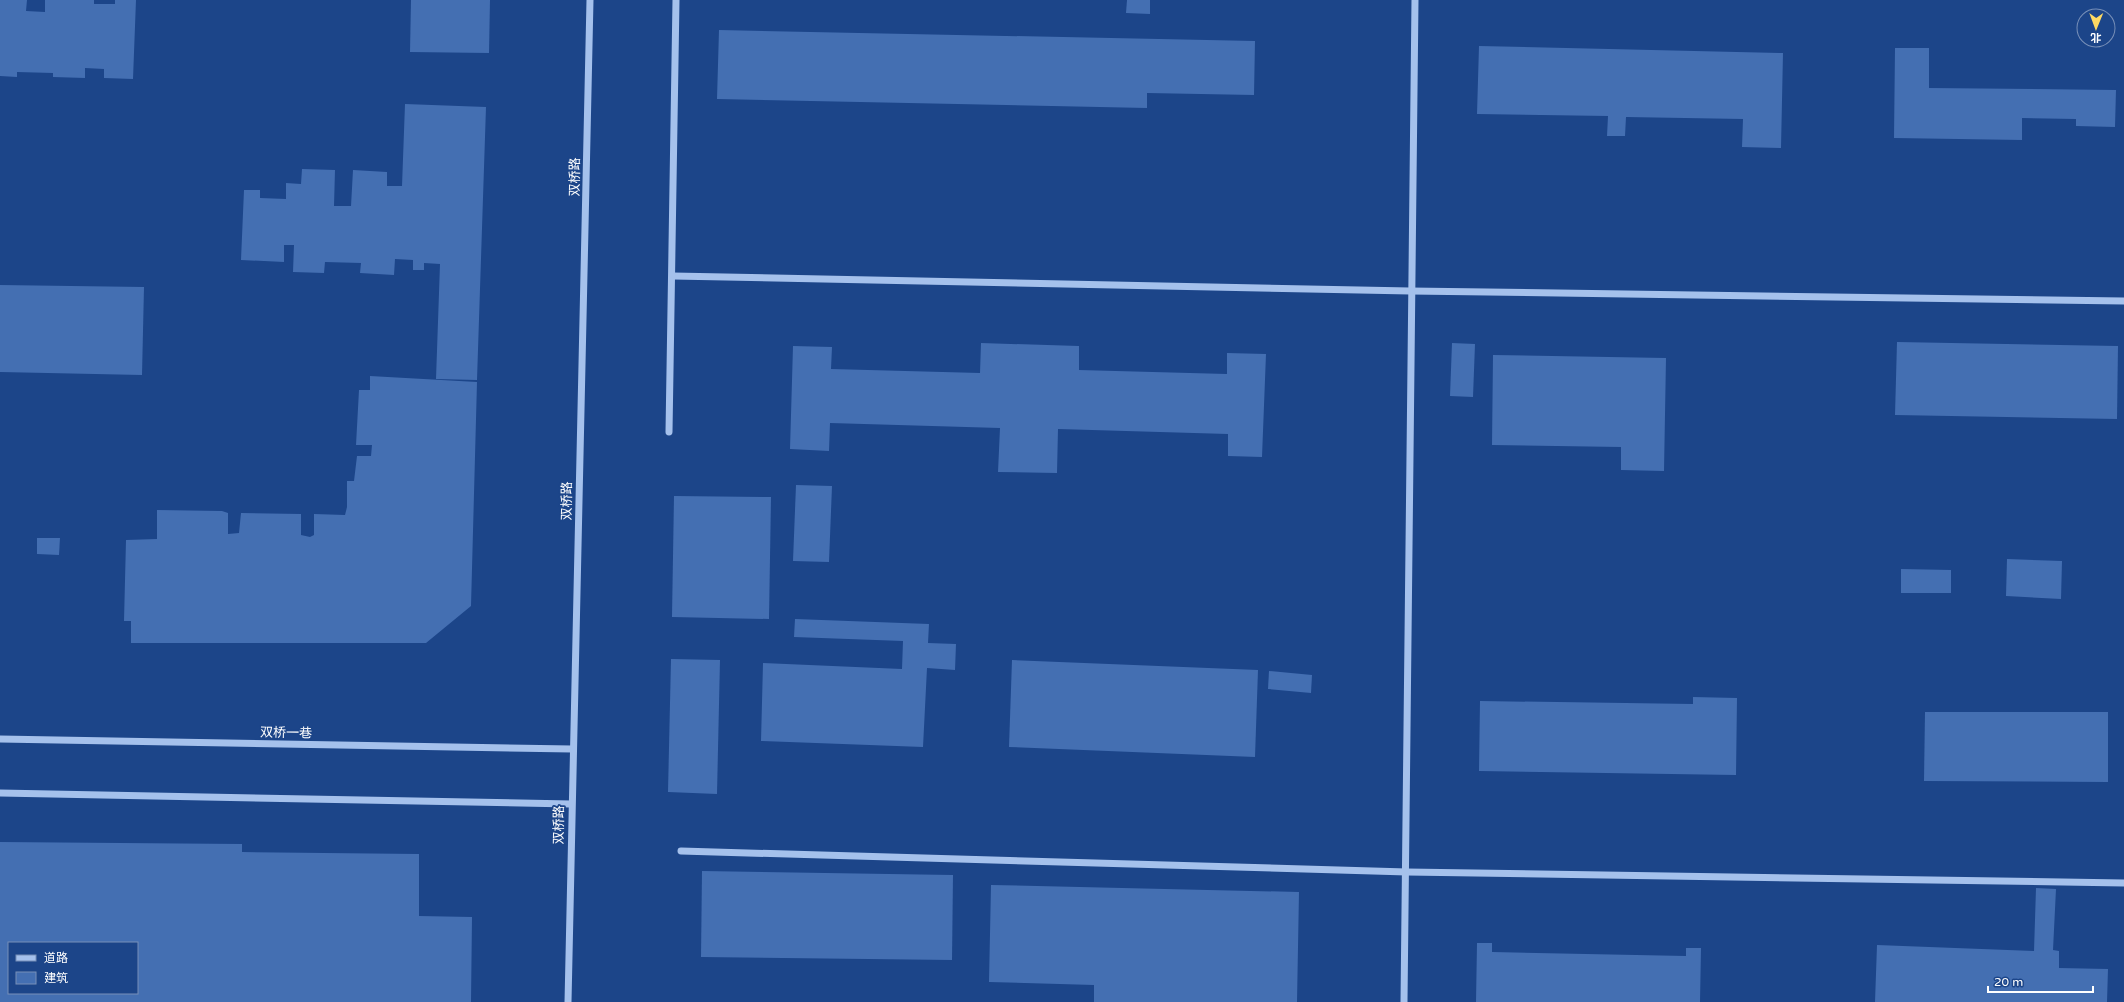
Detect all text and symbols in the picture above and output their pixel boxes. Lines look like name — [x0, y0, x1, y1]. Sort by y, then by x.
north arrow — [2076, 8, 2116, 48]
text: 北 — [2090, 31, 2101, 44]
street label: 双桥路 — [567, 157, 583, 197]
street label: 双桥路 — [559, 481, 575, 521]
street label: 双桥一巷 — [260, 725, 312, 741]
street label: 双桥路 — [551, 805, 567, 845]
legend — [8, 942, 138, 994]
text: 道路 — [44, 951, 68, 965]
scale bar — [1988, 968, 2093, 994]
text: 建筑 — [44, 971, 68, 985]
text: 20 m — [1994, 975, 2023, 989]

